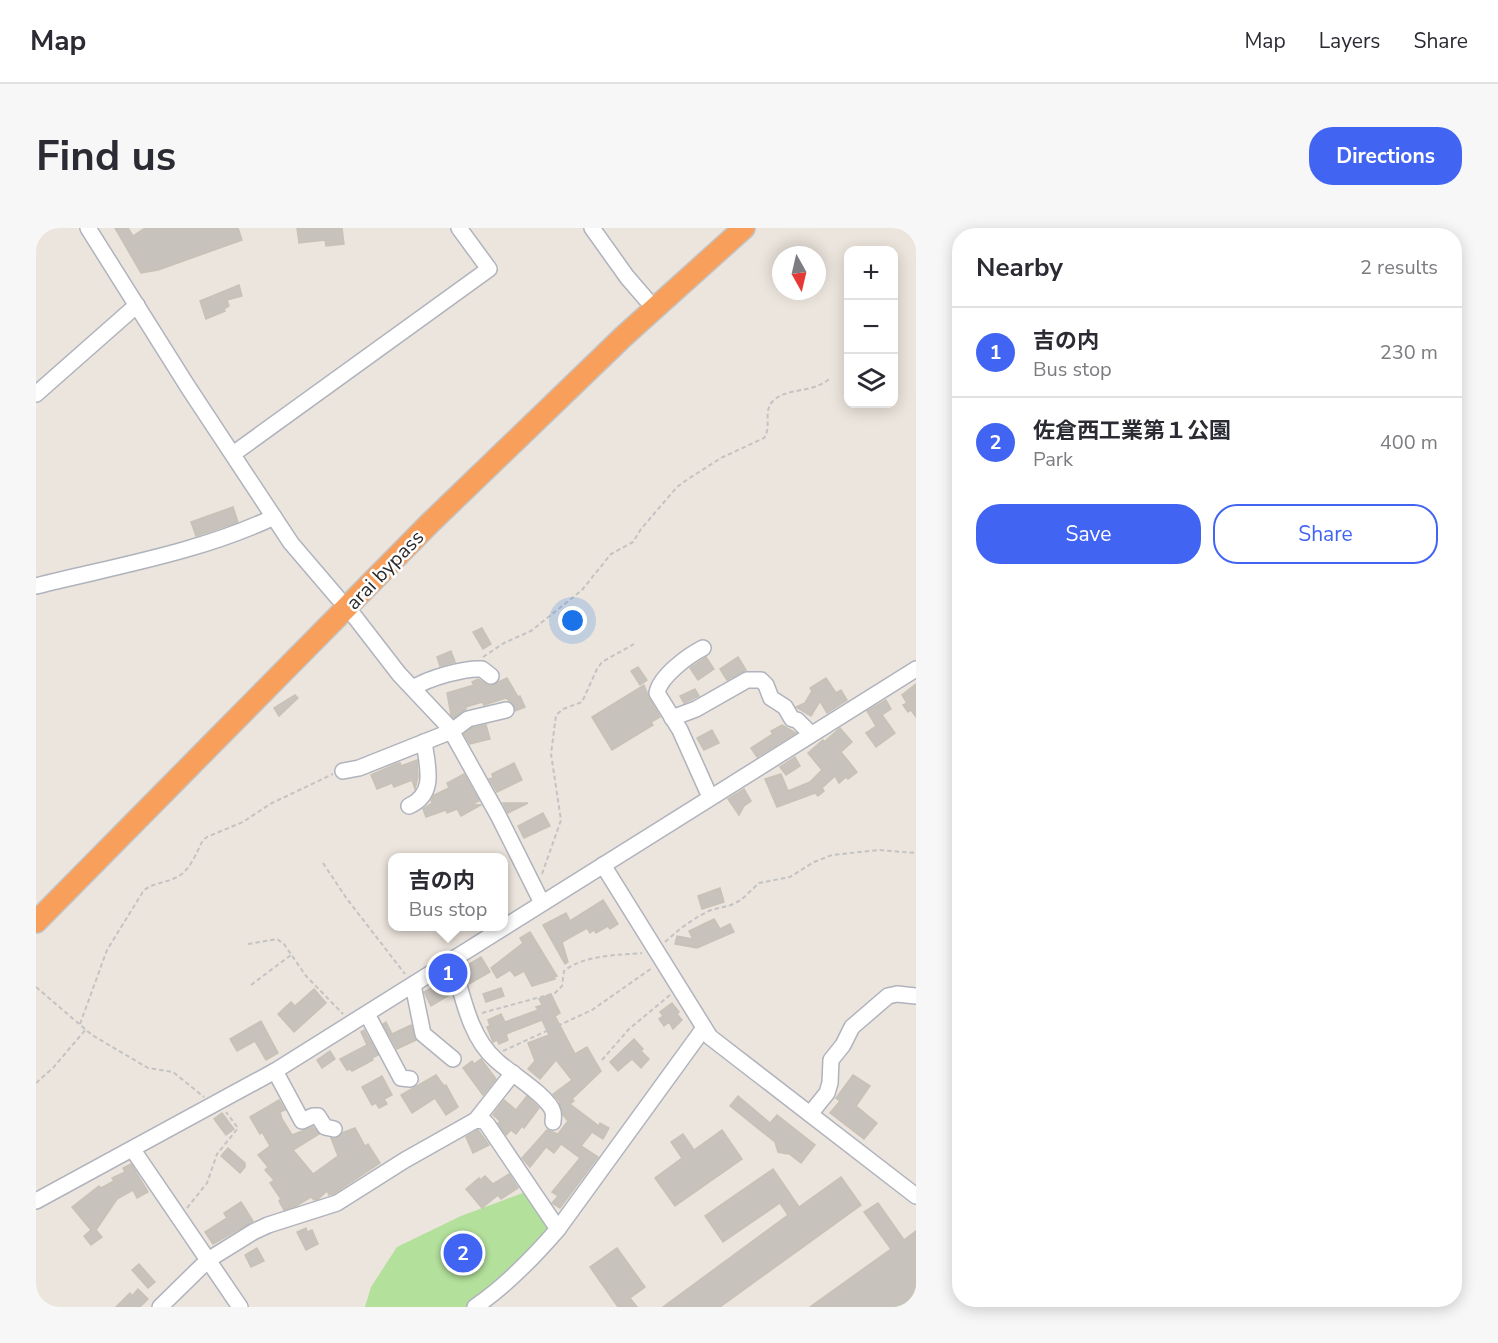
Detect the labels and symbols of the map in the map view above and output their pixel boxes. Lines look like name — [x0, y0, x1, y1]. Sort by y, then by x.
north arrow — [772, 246, 826, 300]
street label: arai bypass — [340, 524, 430, 616]
your location — [558, 606, 587, 635]
pin: 1 — [428, 950, 468, 996]
pin: 2 — [444, 1230, 482, 1276]

